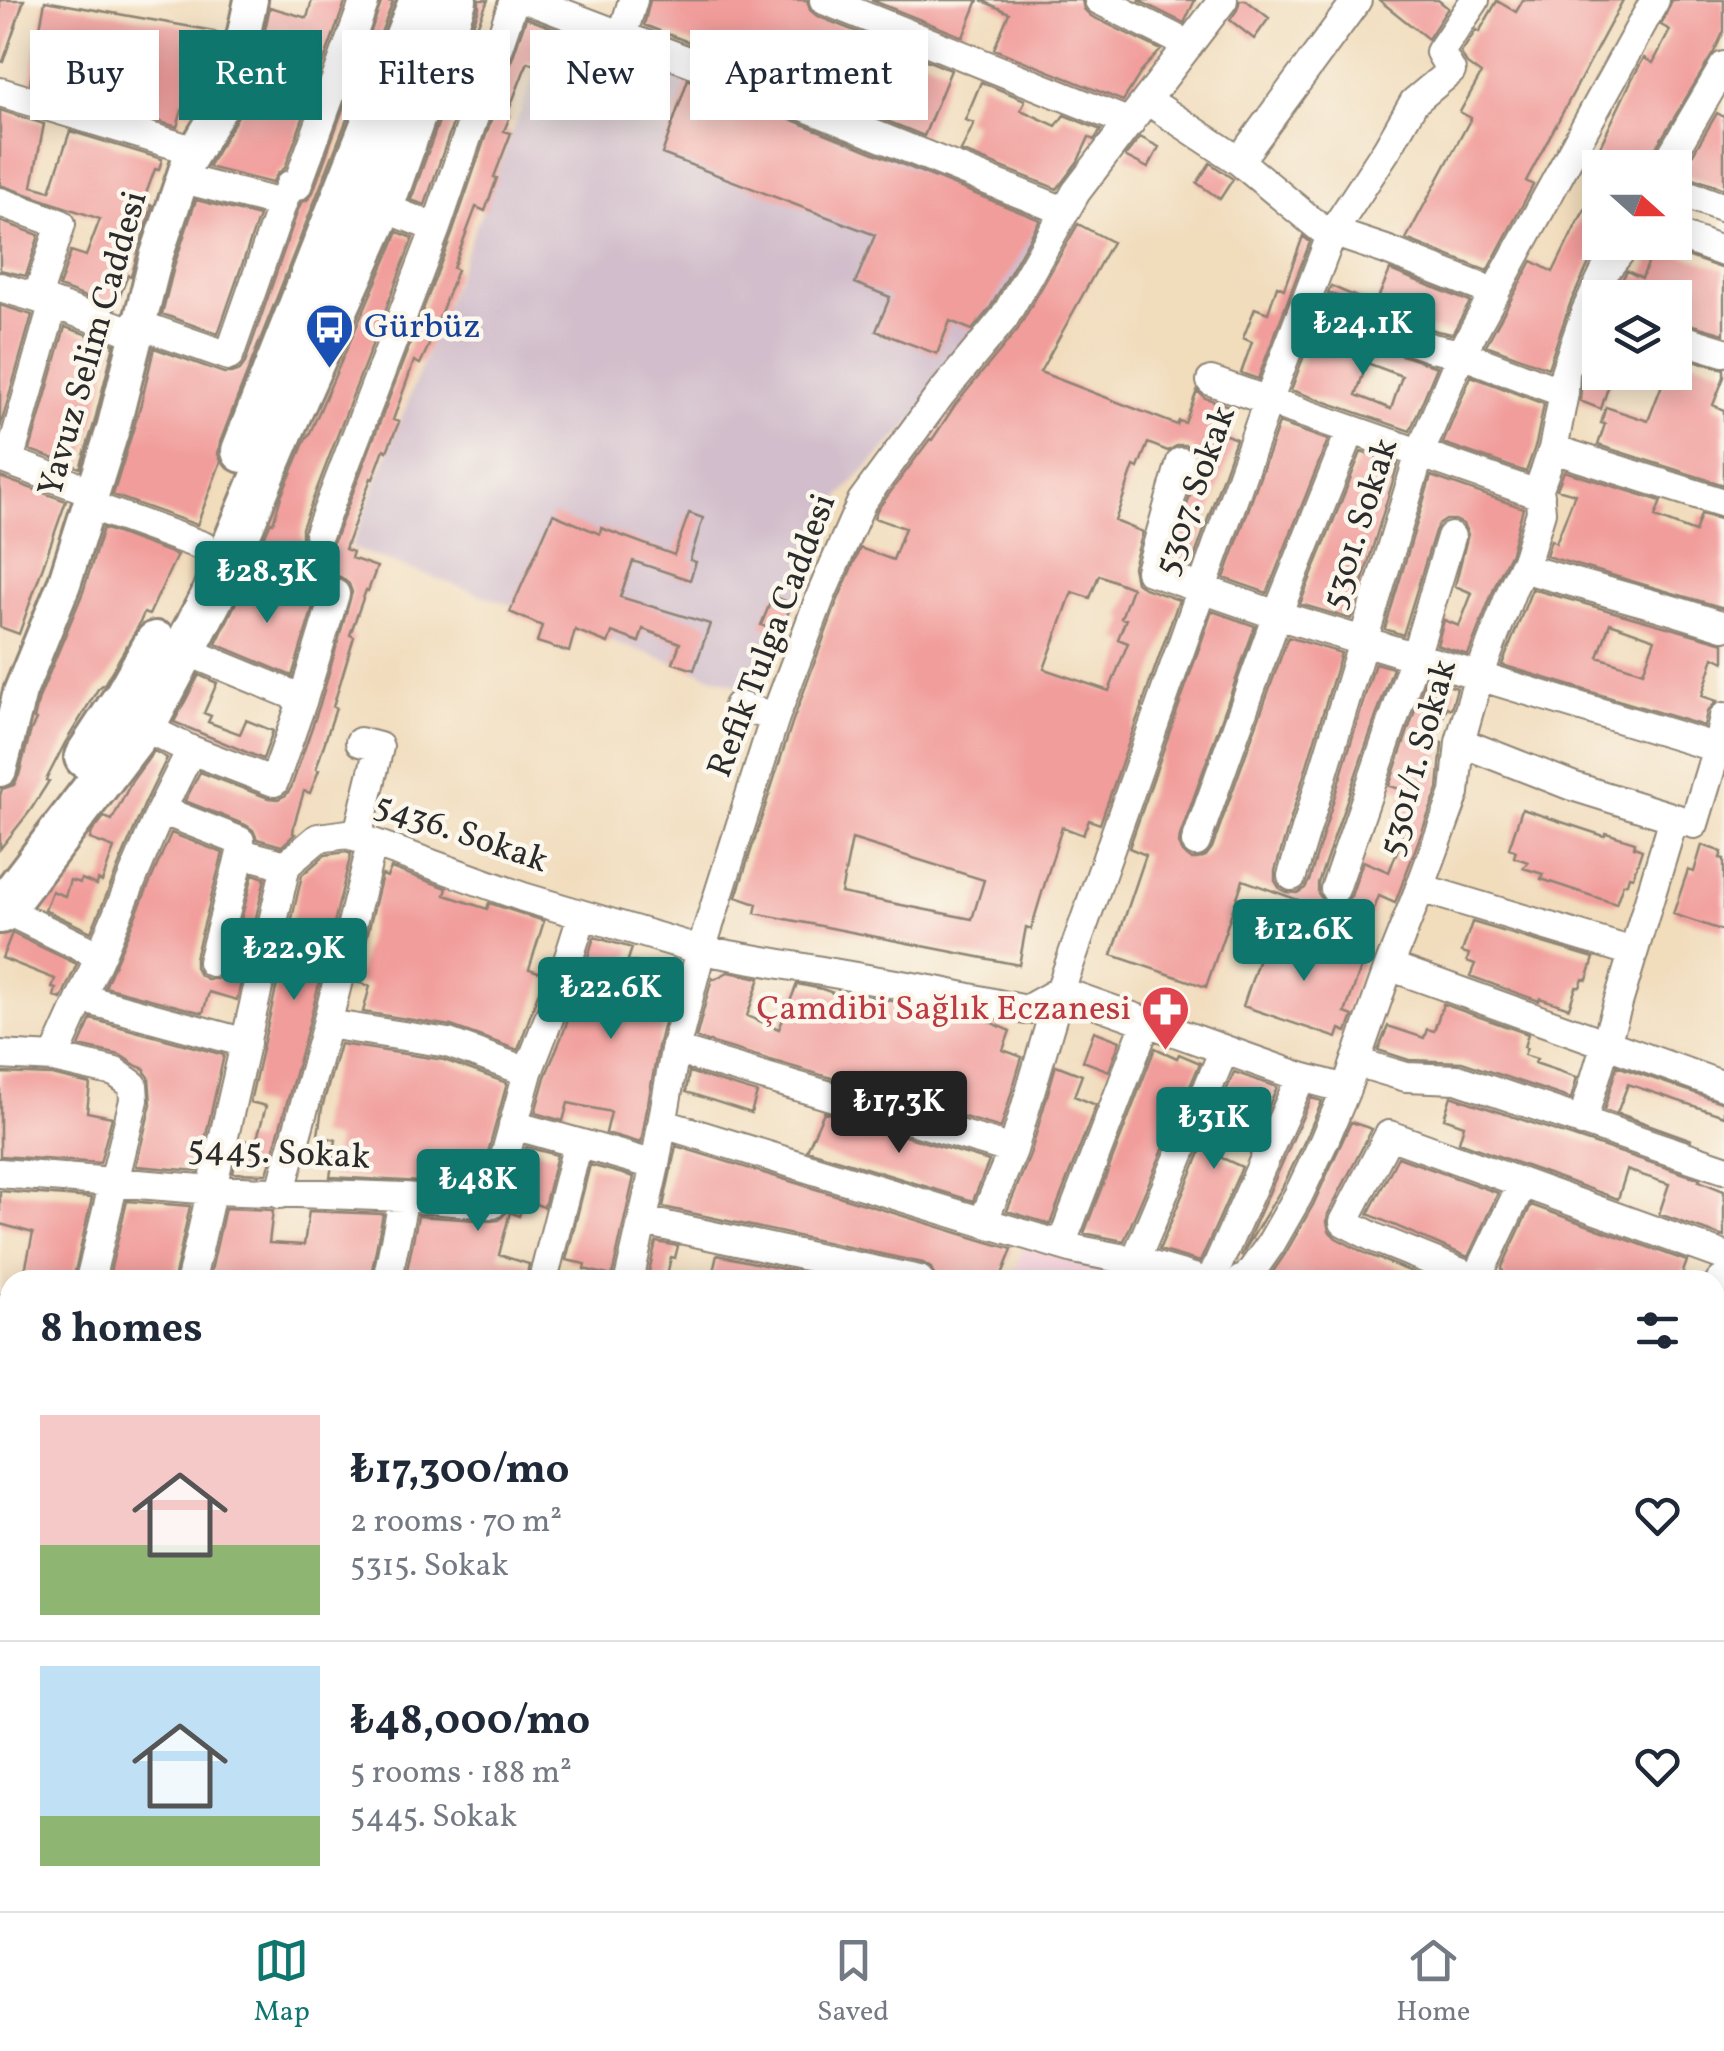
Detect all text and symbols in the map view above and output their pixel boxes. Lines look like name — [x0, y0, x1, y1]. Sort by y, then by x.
chip: Buy — [30, 30, 159, 120]
chip: Rent — [179, 30, 322, 120]
chip: Filters — [342, 30, 510, 120]
chip: New — [530, 30, 670, 120]
chip: Apartment — [690, 30, 928, 120]
north arrow — [1582, 150, 1692, 260]
map controls — [1582, 150, 1692, 390]
street label: Yavuz Selim Caddesi — [27, 186, 161, 502]
button: layers — [1582, 280, 1692, 390]
pin: ₺24.1K — [1282, 293, 1444, 378]
bus stop icon: Gürbüz — [303, 302, 355, 370]
text: ₺24.1K — [1313, 303, 1413, 347]
place label: Gürbüz — [364, 304, 480, 352]
street label: 5307. Sokak — [1143, 400, 1249, 582]
street label: 5301. Sokak — [1311, 432, 1411, 616]
street label: Refik Tulga Caddesi — [697, 487, 849, 785]
pin: ₺28.3K — [186, 541, 348, 626]
text: ₺28.3K — [217, 551, 317, 595]
street label: 5301/1. Sokak — [1368, 654, 1470, 862]
street label: 5436. Sokak — [368, 782, 554, 886]
pin: ₺12.6K — [1223, 899, 1385, 984]
text: ₺12.6K — [1255, 909, 1353, 953]
pin: ₺22.9K — [213, 918, 375, 1003]
text: ₺22.9K — [243, 928, 345, 972]
pin: ₺22.6K — [530, 957, 692, 1042]
text: ₺22.6K — [560, 967, 662, 1011]
pharmacy icon: Çamdibi Sağlık Eczanesi — [1140, 984, 1192, 1052]
place label: Çamdibi Sağlık Eczanesi — [756, 986, 1131, 1034]
pin: ₺17.3K — [818, 1071, 980, 1156]
text: ₺17.3K — [853, 1081, 945, 1125]
pin: ₺31K — [1155, 1087, 1273, 1172]
text: ₺31K — [1178, 1097, 1250, 1141]
street label: 5445. Sokak — [186, 1125, 372, 1183]
pin: ₺48K — [419, 1149, 537, 1234]
text: ₺48K — [439, 1159, 517, 1203]
text: 8 homes — [40, 1301, 203, 1360]
icon: filters — [1630, 1303, 1685, 1358]
text: ₺17,300/mo — [350, 1442, 569, 1501]
icon: home — [120, 1455, 240, 1575]
icon: heart — [1630, 1488, 1685, 1543]
text: 2 rooms · 70 m² — [350, 1501, 562, 1545]
text: 5315. Sokak — [350, 1545, 509, 1589]
text: ₺48,000/mo — [350, 1693, 590, 1752]
icon: home — [120, 1706, 240, 1826]
icon: heart — [1630, 1739, 1685, 1794]
text: 5 rooms · 188 m² — [350, 1752, 572, 1796]
text: 5445. Sokak — [350, 1796, 517, 1840]
tab: Map — [254, 1933, 310, 2032]
tab: Saved — [817, 1933, 889, 2032]
tab: Home — [1396, 1933, 1470, 2032]

